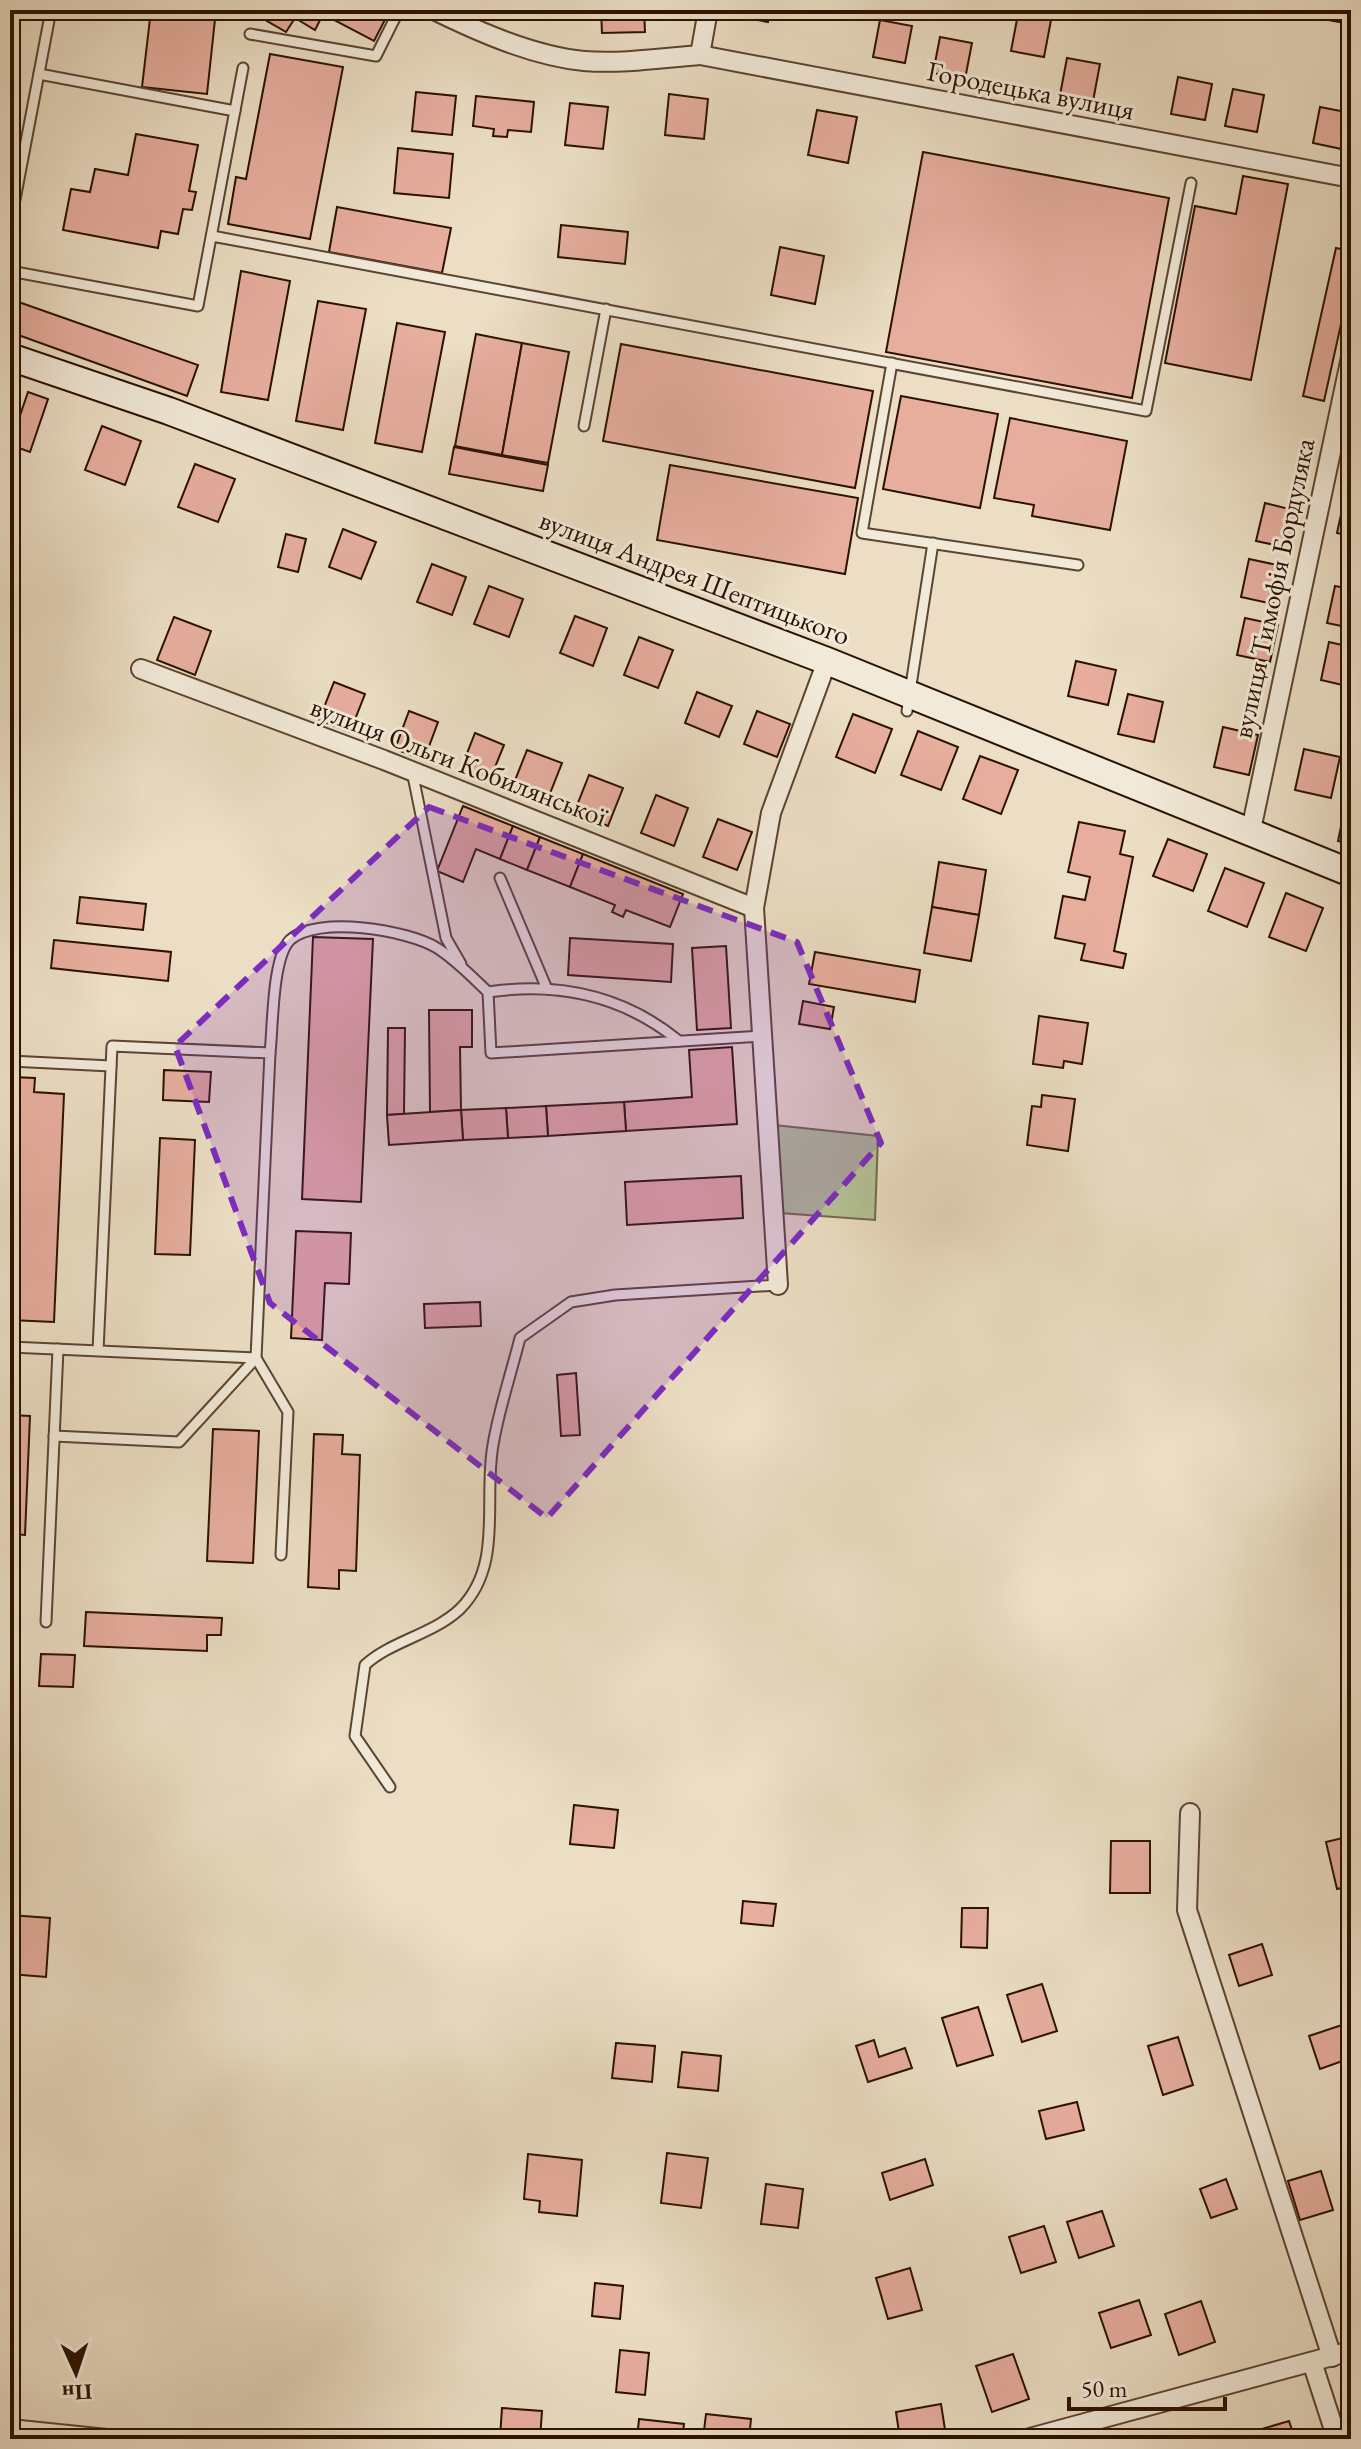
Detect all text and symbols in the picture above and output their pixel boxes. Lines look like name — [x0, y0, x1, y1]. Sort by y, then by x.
street label: Городецька вулиця — [924, 52, 1138, 128]
street label: вулиця Тимофія Бордуляка — [1224, 434, 1323, 741]
street label: вулиця Андрея Шептицького — [535, 501, 855, 653]
street label: вулиця Ольги Кобилянської — [306, 688, 614, 835]
north arrow — [36, 2333, 116, 2413]
scale bar — [1069, 2361, 1225, 2411]
text: 50 m — [1081, 2373, 1128, 2404]
text: Пн — [61, 2377, 93, 2408]

